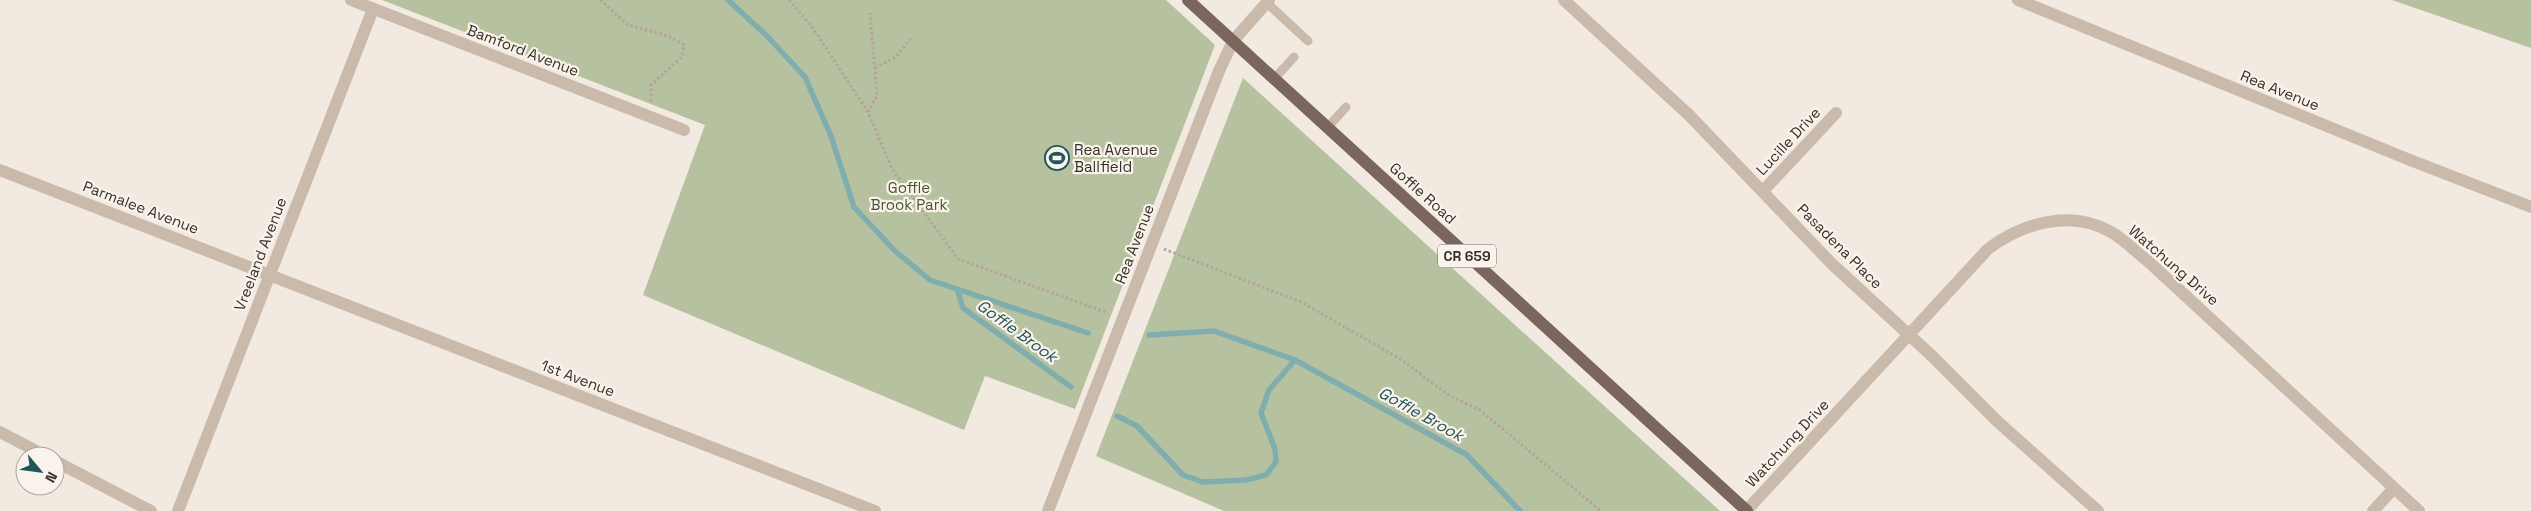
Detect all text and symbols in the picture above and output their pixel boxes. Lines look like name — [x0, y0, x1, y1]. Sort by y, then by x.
street label: Bamford Avenue — [464, 20, 582, 80]
street label: Rea Avenue — [2238, 66, 2322, 115]
street label: Lucille Drive — [1752, 103, 1824, 179]
place label: Rea Avenue Ballfield — [1074, 140, 1158, 176]
sports icon: Rea Avenue Ballfield — [1044, 145, 1070, 171]
street label: Goffle Road — [1386, 158, 1460, 228]
street label: Parmalee Avenue — [80, 176, 202, 238]
park label: Goffle Brook Park — [871, 178, 947, 214]
street label: Vreeland Avenue — [230, 194, 290, 313]
street label: Pasadena Place — [1793, 199, 1887, 293]
street label: Rea Avenue — [1110, 201, 1158, 286]
street label: Watchung Drive — [2125, 221, 2223, 310]
road number: CR 659 — [1438, 245, 1496, 268]
water label: Goffle Brook — [973, 295, 1063, 369]
street label: 1st Avenue — [538, 355, 618, 401]
water label: Goffle Brook — [1375, 382, 1469, 447]
street label: Watchung Drive — [1741, 395, 1833, 491]
north arrow — [15, 446, 65, 496]
text: N — [41, 469, 62, 486]

